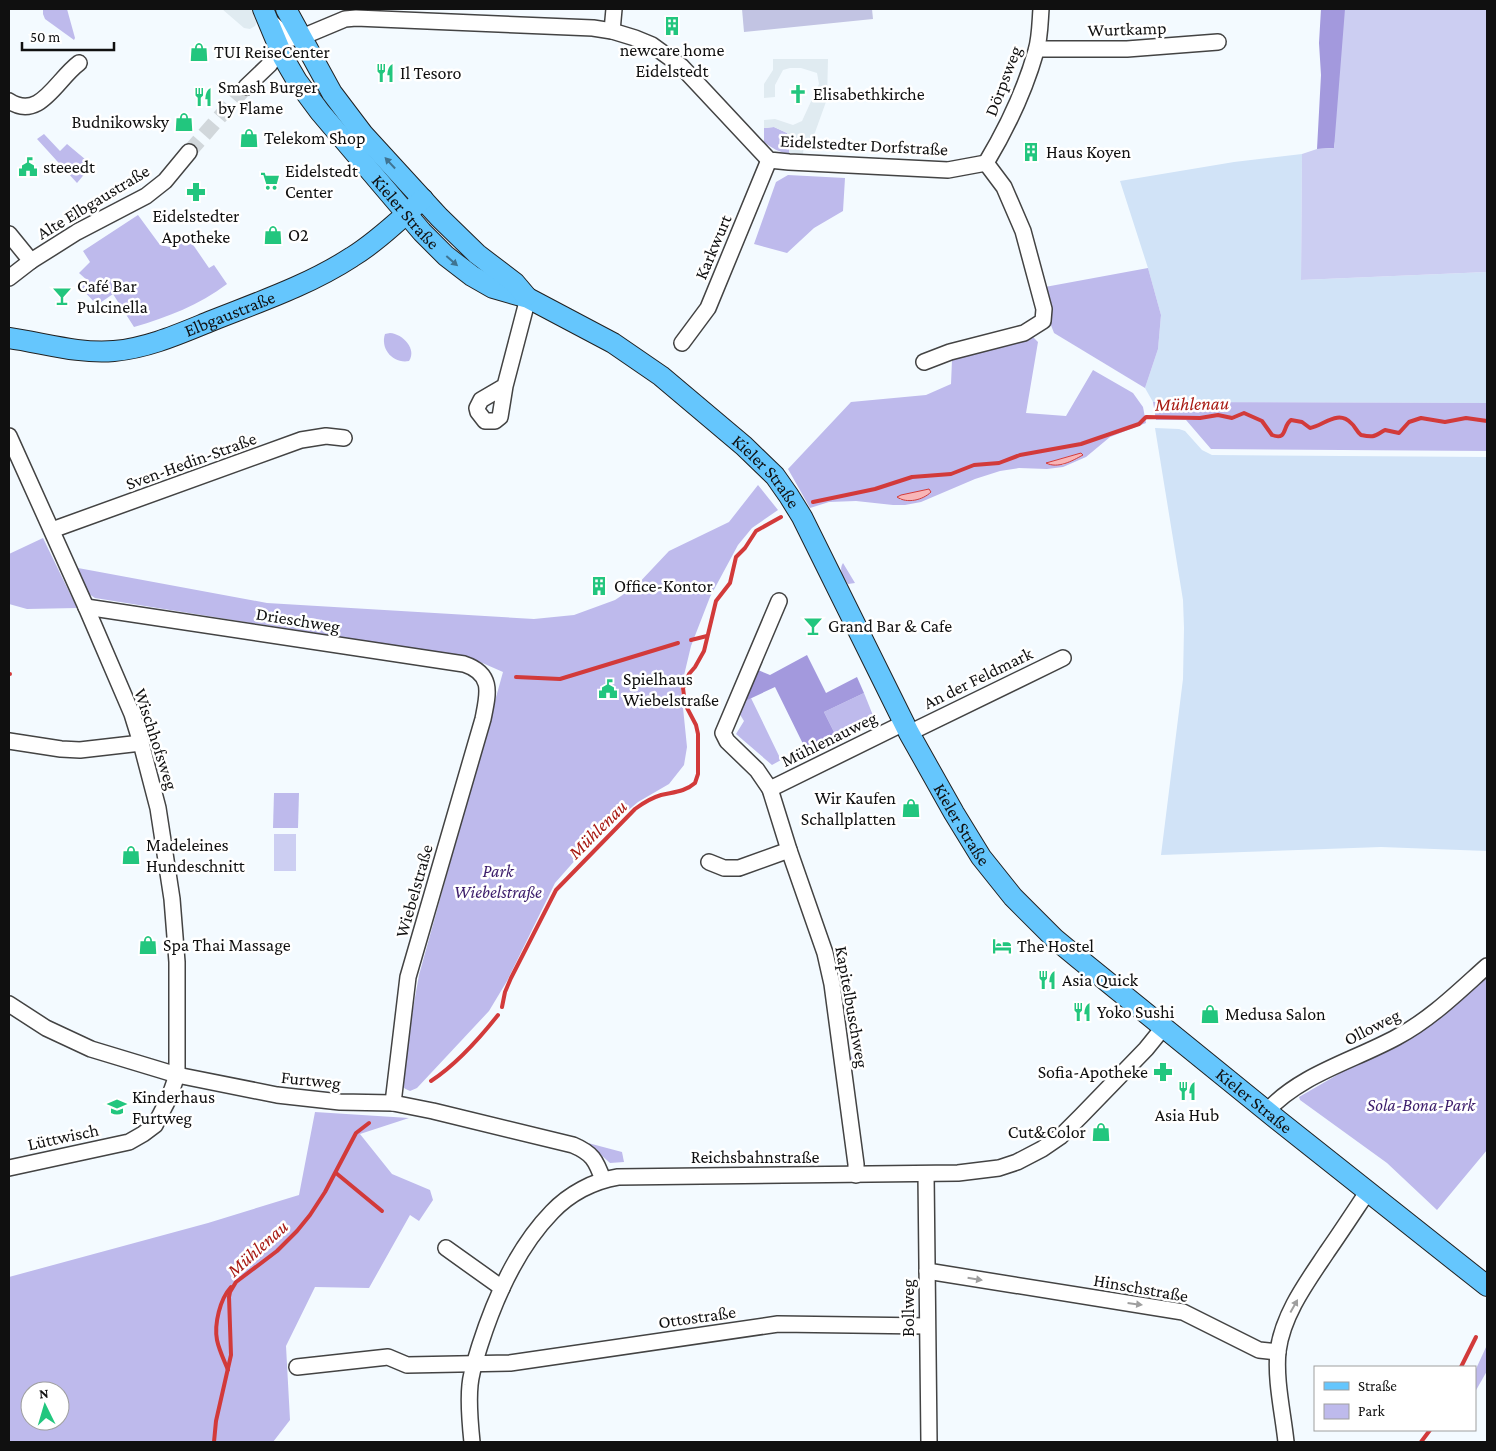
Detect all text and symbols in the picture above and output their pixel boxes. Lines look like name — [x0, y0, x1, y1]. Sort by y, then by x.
building icon: newcare home Eidelstedt — [661, 15, 683, 37]
street label: Wurtkamp — [1087, 18, 1167, 40]
scale bar — [22, 20, 115, 52]
text: 50 m — [30, 29, 60, 45]
place label: newcare home Eidelstedt — [620, 40, 724, 81]
shop icon: TUI ReiseCenter — [188, 41, 210, 63]
place label: TUI ReiseCenter — [214, 42, 330, 62]
street label: Dörpsweg — [981, 43, 1026, 119]
restaurant icon: Il Tesoro — [374, 62, 396, 84]
place label: Il Tesoro — [400, 63, 462, 83]
place label: Smash Burger by Flame — [218, 77, 318, 118]
church icon: Elisabethkirche — [787, 83, 809, 105]
place label: Elisabethkirche — [813, 84, 925, 104]
restaurant icon: Smash Burger by Flame — [192, 86, 214, 108]
shop icon: Budnikowsky — [173, 111, 195, 133]
place label: Budnikowsky — [72, 112, 170, 132]
shop icon: Telekom Shop — [238, 127, 260, 149]
place label: Telekom Shop — [264, 128, 365, 148]
street label: Eidelstedter Dorfstraße — [779, 131, 949, 159]
building icon: Haus Koyen — [1020, 141, 1042, 163]
place label: Haus Koyen — [1046, 142, 1131, 162]
public building icon: steeedt — [17, 156, 39, 178]
place label: steeedt — [43, 157, 96, 177]
one-way arrow — [384, 158, 396, 170]
street label: Alte Elbgaustraße — [33, 161, 153, 243]
place label: Eidelstedt Center — [285, 161, 359, 202]
supermarket icon: Eidelstedt Center — [259, 170, 281, 192]
street label: Kieler Straße — [368, 171, 443, 253]
pharmacy icon: Eidelstedter Apotheke — [185, 181, 207, 203]
place label: Eidelstedter Apotheke — [152, 206, 240, 247]
street label: Karkwurt — [690, 211, 736, 282]
shop icon: O2 — [262, 224, 284, 246]
place label: O2 — [288, 225, 308, 245]
one-way arrow — [446, 256, 459, 267]
place label: Café Bar Pulcinella — [77, 276, 148, 317]
bar icon: Café Bar Pulcinella — [51, 285, 73, 307]
street label: Elbgaustraße — [181, 287, 278, 341]
water label: Mühlenau — [1154, 392, 1230, 415]
street label: Sven-Hedin-Straße — [123, 428, 259, 494]
street label: Kieler Straße — [728, 430, 804, 512]
building icon: Office-Kontor — [588, 575, 610, 597]
place label: Office-Kontor — [614, 576, 714, 596]
street label: Drieschweg — [255, 603, 342, 637]
bar icon: Grand Bar & Cafe — [802, 615, 824, 637]
place label: Grand Bar & Cafe — [828, 616, 952, 636]
street label: An der Feldmark — [920, 643, 1036, 713]
place label: Spielhaus Wiebelstraße — [623, 669, 719, 710]
public building icon: Spielhaus Wiebelstraße — [597, 678, 619, 700]
street label: Wischhofsweg — [130, 686, 182, 793]
street label: Mühlenauweg — [778, 707, 880, 771]
street label: Kieler Straße — [929, 780, 994, 870]
place label: Wir Kaufen Schallplatten — [801, 788, 896, 829]
water label: Mühlenau — [563, 795, 631, 864]
shop icon: Wir Kaufen Schallplatten — [900, 797, 922, 819]
place label: Madeleines Hundeschnitt — [146, 835, 246, 876]
street label: Wiebelstraße — [391, 842, 437, 940]
shop icon: Madeleines Hundeschnitt — [120, 844, 142, 866]
park label: Park Wiebelstraße — [454, 861, 542, 902]
shop icon: Spa Thai Massage — [137, 934, 159, 956]
place label: Spa Thai Massage — [163, 935, 291, 955]
hotel icon: The Hostel — [991, 935, 1013, 957]
place label: The Hostel — [1017, 936, 1094, 956]
street label: Kapitelbuschweg — [831, 944, 873, 1070]
restaurant icon: Asia Quick — [1036, 969, 1058, 991]
place label: Asia Quick — [1062, 970, 1138, 990]
restaurant icon: Yoko Sushi — [1071, 1001, 1093, 1023]
place label: Yoko Sushi — [1097, 1002, 1175, 1022]
shop icon: Medusa Salon — [1199, 1003, 1221, 1025]
place label: Medusa Salon — [1225, 1004, 1326, 1024]
street label: Olloweg — [1341, 1004, 1404, 1050]
pharmacy icon: Sofia-Apotheke — [1152, 1061, 1174, 1083]
place label: Sofia-Apotheke — [1038, 1062, 1148, 1082]
street label: Kieler Straße — [1212, 1064, 1296, 1138]
street label: Furtweg — [280, 1067, 342, 1093]
restaurant icon: Asia Hub — [1176, 1080, 1198, 1102]
place label: Kinderhaus Furtweg — [132, 1087, 215, 1128]
park label: Sola-Bona-Park — [1367, 1095, 1476, 1115]
school or university icon: Kinderhaus Furtweg — [106, 1096, 128, 1118]
place label: Asia Hub — [1155, 1105, 1219, 1125]
street label: Lüttwisch — [26, 1120, 101, 1154]
shop icon: Cut&Color — [1090, 1121, 1112, 1143]
place label: Cut&Color — [1008, 1122, 1087, 1142]
street label: Reichsbahnstraße — [691, 1147, 819, 1167]
water label: Mühlenau — [222, 1215, 292, 1282]
street label: Hinschstraße — [1092, 1270, 1190, 1306]
one-way arrow — [967, 1275, 983, 1283]
street label: Bollweg — [898, 1279, 918, 1337]
one-way arrow — [1289, 1299, 1298, 1313]
one-way arrow — [1128, 1300, 1144, 1308]
street label: Ottostraße — [657, 1302, 737, 1332]
legend — [1314, 1366, 1476, 1431]
text: Straße — [1358, 1378, 1397, 1394]
north arrow — [20, 1381, 70, 1431]
text: N — [38, 1385, 50, 1401]
text: Park — [1358, 1403, 1385, 1419]

